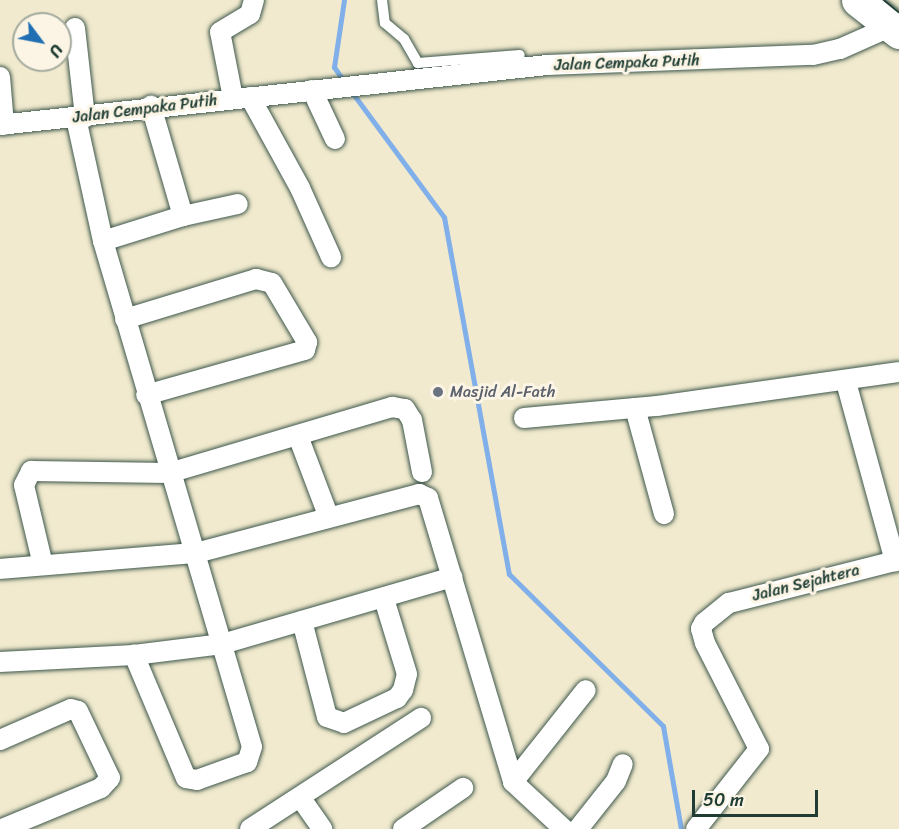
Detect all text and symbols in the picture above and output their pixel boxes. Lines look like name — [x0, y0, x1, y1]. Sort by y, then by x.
north arrow — [12, 12, 72, 72]
text: U — [41, 39, 71, 63]
street label: Jalan Cempaka Putih — [553, 51, 701, 75]
street label: Jalan Cempaka Putih — [71, 91, 219, 127]
place label: Masjid Al-Fath — [450, 382, 555, 402]
marker: Masjid Al-Fath — [431, 385, 445, 399]
street label: Jalan Sejahtera — [751, 560, 861, 606]
scale bar — [695, 778, 821, 816]
text: 50 m — [703, 784, 744, 816]

